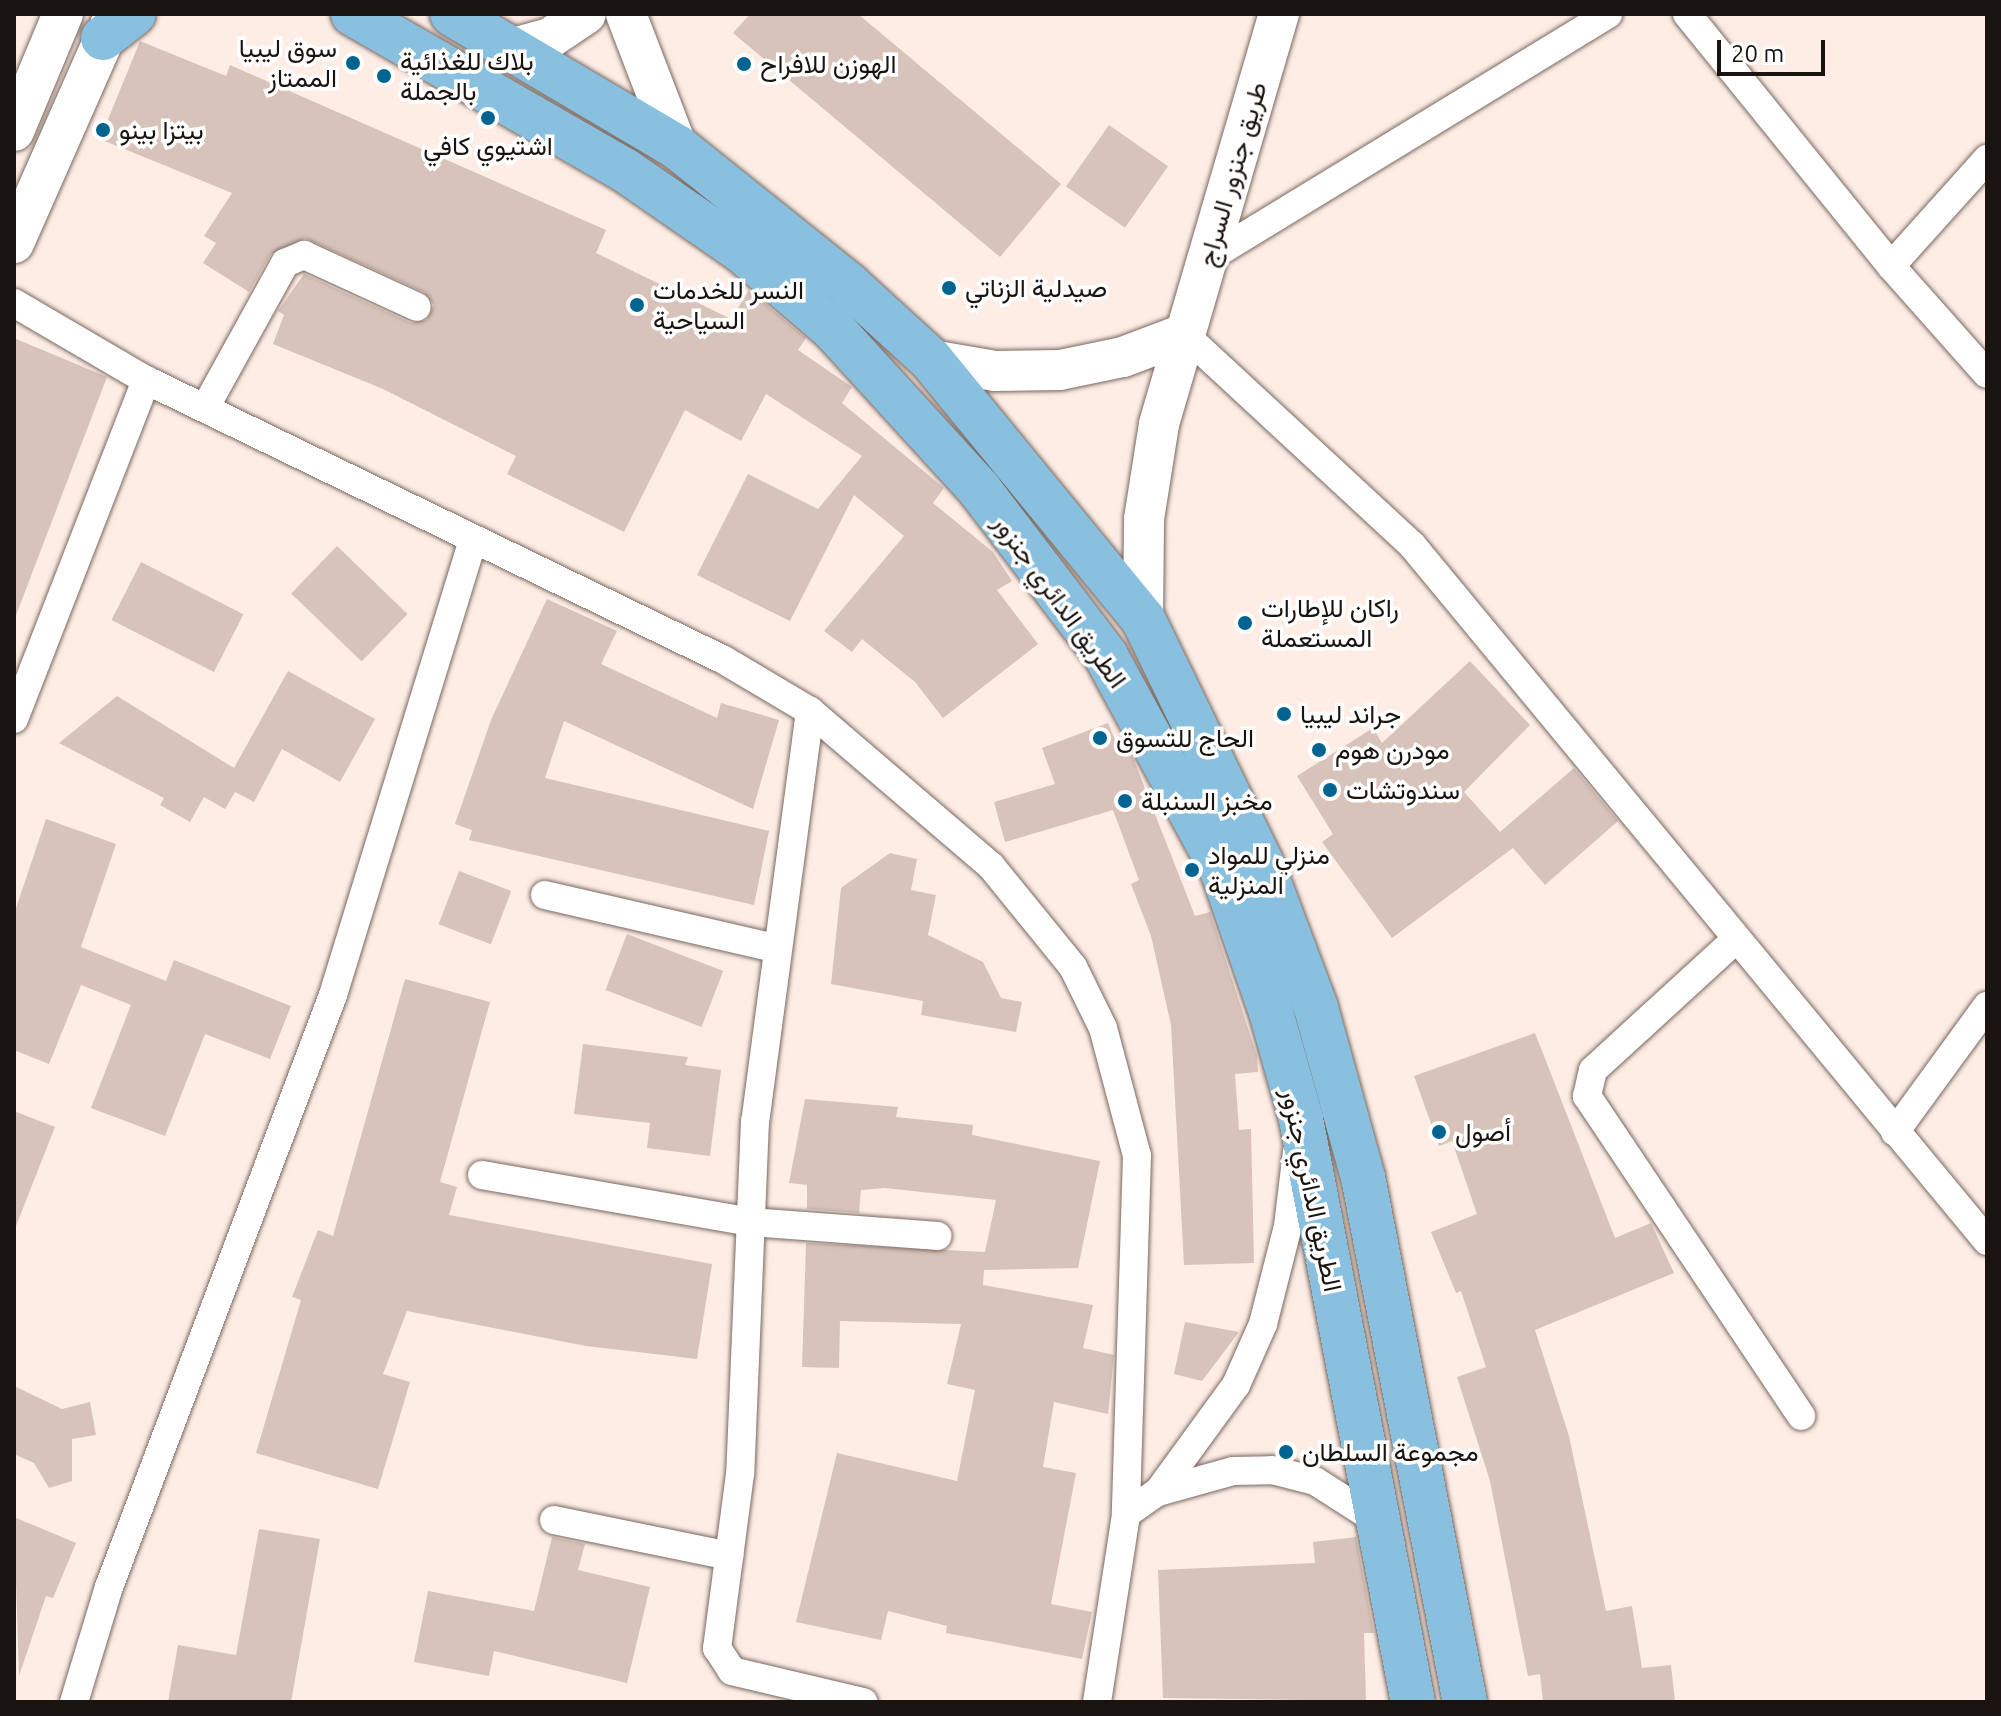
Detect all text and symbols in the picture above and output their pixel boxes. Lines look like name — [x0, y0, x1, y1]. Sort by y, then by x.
scale bar — [1721, 24, 1829, 74]
place label: سوق ليبيا الممتاز — [239, 32, 337, 94]
text: 20 m — [1731, 40, 1784, 67]
place label: بلاك للغذائية بالجملة — [400, 45, 534, 106]
place label: الهوزن للافراح — [760, 48, 896, 80]
marker: سوق ليبيا الممتاز — [344, 54, 362, 72]
marker: الهوزن للافراح — [735, 55, 753, 73]
marker: بلاك للغذائية بالجملة — [375, 67, 393, 85]
street label: طريق جنزور السراج — [1191, 78, 1273, 270]
marker: اشتيوي كافي — [479, 109, 497, 127]
place label: بيتزا بينو — [119, 114, 204, 146]
marker: بيتزا بينو — [94, 121, 112, 139]
place label: اشتيوي كافي — [423, 130, 553, 162]
place label: صيدلية الزناتي — [965, 272, 1107, 304]
place label: النسر للخدمات السياحية — [653, 274, 804, 336]
marker: صيدلية الزناتي — [940, 279, 958, 297]
marker: النسر للخدمات السياحية — [628, 296, 646, 314]
street label: الطريق الدائري جنزور — [986, 508, 1134, 694]
place label: راكان للإطارات المستعملة — [1261, 592, 1399, 654]
marker: راكان للإطارات المستعملة — [1236, 614, 1254, 632]
place label: جراند ليبيا — [1300, 698, 1401, 730]
marker: جراند ليبيا — [1275, 705, 1293, 723]
place label: الحاج للتسوق — [1116, 722, 1254, 754]
marker: الحاج للتسوق — [1091, 729, 1109, 747]
place label: مودرن هوم — [1335, 734, 1450, 766]
marker: مودرن هوم — [1310, 741, 1328, 759]
place label: سندوتشات — [1346, 774, 1460, 806]
marker: سندوتشات — [1321, 781, 1339, 799]
place label: مخبز السنبلة — [1141, 785, 1273, 817]
marker: مخبز السنبلة — [1116, 792, 1134, 810]
place label: منزلي للمواد المنزلية — [1208, 839, 1330, 900]
marker: منزلي للمواد المنزلية — [1183, 861, 1201, 879]
street label: الطريق الدائري جنزور — [1275, 1085, 1349, 1295]
place label: أصول — [1455, 1116, 1511, 1148]
marker: أصول — [1430, 1123, 1448, 1141]
place label: مجموعة السلطان — [1302, 1436, 1479, 1468]
marker: مجموعة السلطان — [1277, 1443, 1295, 1461]

